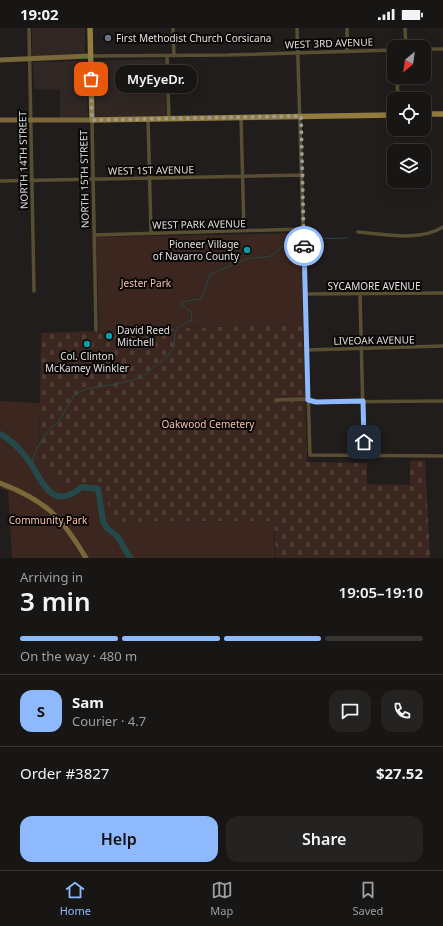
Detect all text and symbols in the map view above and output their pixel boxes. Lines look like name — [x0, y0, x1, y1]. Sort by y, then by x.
text: 19:02 — [20, 4, 59, 24]
place label: First Methodist Church Corsicana — [116, 31, 271, 45]
marker: First Methodist Church Corsicana — [103, 33, 113, 43]
street label: WEST 3RD AVENUE — [285, 34, 373, 52]
north arrow — [387, 40, 431, 84]
map controls — [387, 40, 431, 188]
pin — [74, 62, 108, 96]
callout: MyEyeDr. — [115, 65, 197, 93]
icon: bag — [80, 68, 102, 90]
text: MyEyeDr. — [127, 70, 185, 88]
button: locate — [387, 92, 431, 136]
street label: NORTH 14TH STREET — [15, 110, 31, 209]
street label: NORTH 15TH STREET — [76, 129, 92, 228]
button: layers — [387, 144, 431, 188]
street label: WEST 1ST AVENUE — [108, 162, 194, 178]
street label: WEST PARK AVENUE — [152, 216, 246, 232]
courier — [284, 226, 324, 266]
icon: car — [293, 235, 315, 257]
place label: Pioneer Village of Navarro County — [153, 237, 240, 263]
marker: Pioneer Village of Navarro County — [242, 245, 252, 255]
park label: Jester Park — [120, 276, 172, 290]
street label: SYCAMORE AVENUE — [328, 279, 420, 293]
place label: David Reed Mitchell — [117, 323, 170, 349]
marker: David Reed Mitchell — [104, 331, 114, 341]
street label: LIVEOAK AVENUE — [333, 332, 415, 348]
marker: Col. Clinton McKamey Winkler — [82, 339, 92, 349]
place label: Col. Clinton McKamey Winkler — [45, 349, 129, 375]
park label: Oakwood Cemetery — [162, 417, 255, 431]
pin — [347, 425, 381, 459]
icon: home — [353, 431, 375, 453]
park label: Community Park — [9, 513, 88, 527]
text: Arriving in — [20, 568, 83, 586]
text: 19:05–19:10 — [339, 582, 423, 602]
text: 3 min — [20, 583, 91, 619]
text: On the way · 480 m — [20, 647, 137, 665]
button: chat — [329, 690, 371, 732]
button: phone — [381, 690, 423, 732]
text: Sam — [72, 692, 104, 712]
text: S — [37, 701, 45, 721]
text: Courier · 4.7 — [72, 712, 146, 730]
text: Order #3827 — [20, 763, 109, 783]
text: $27.52 — [376, 763, 423, 783]
button: Help — [20, 816, 218, 862]
button: Share — [226, 816, 423, 862]
tab: Home — [60, 879, 91, 918]
tab: Map — [210, 879, 233, 918]
tab: Saved — [353, 879, 383, 918]

